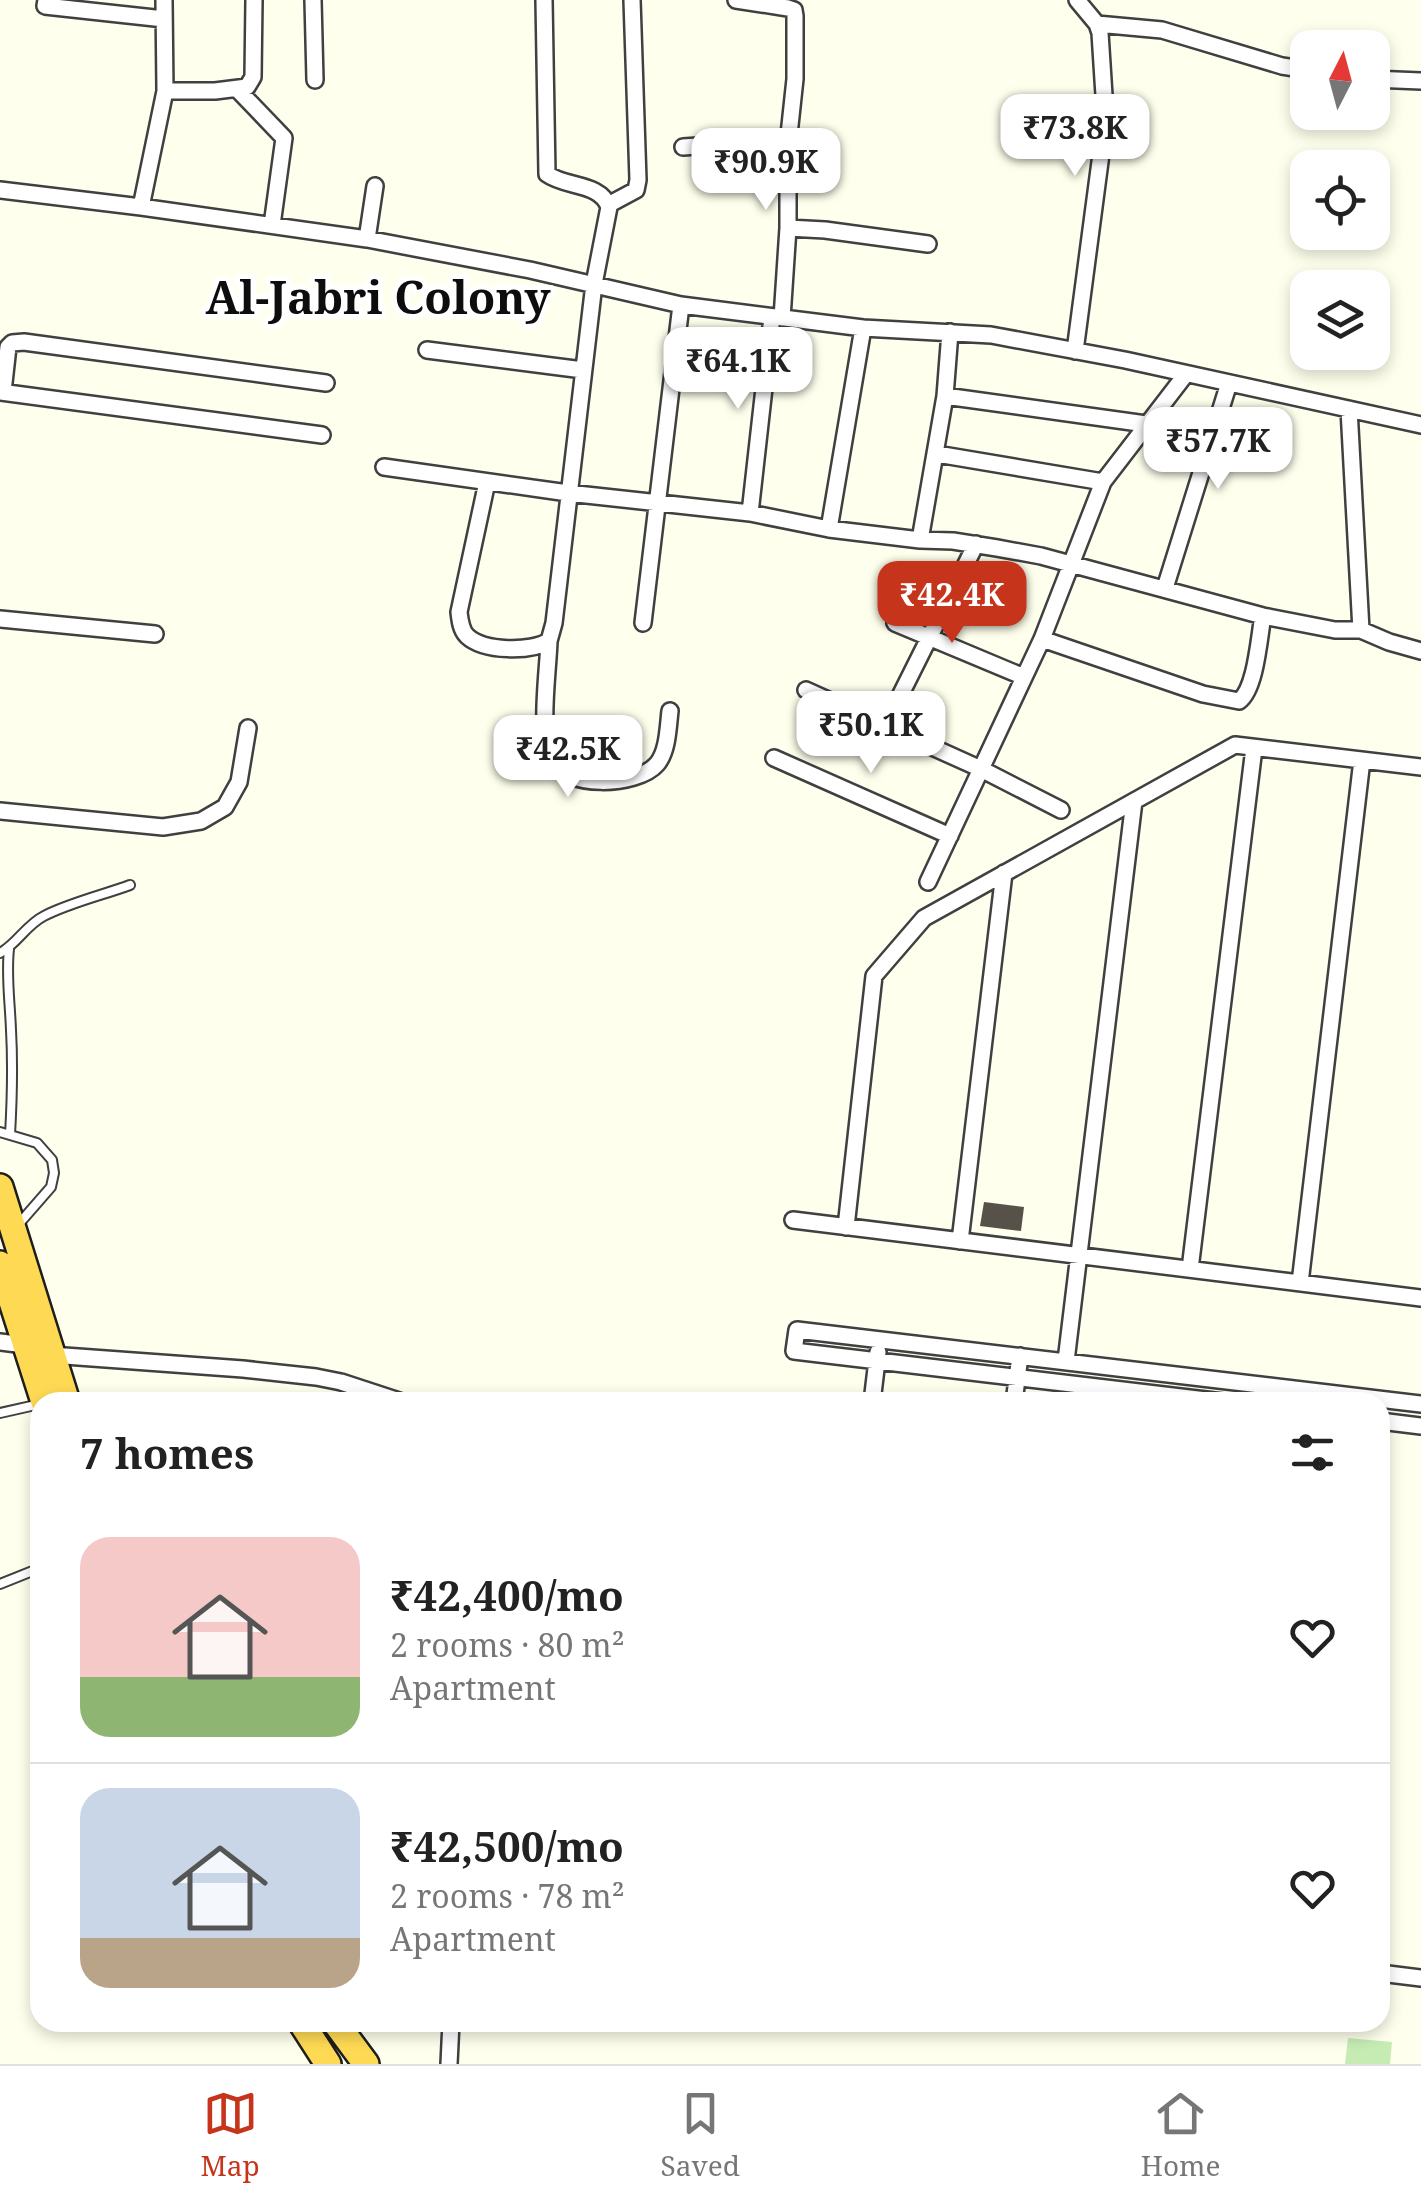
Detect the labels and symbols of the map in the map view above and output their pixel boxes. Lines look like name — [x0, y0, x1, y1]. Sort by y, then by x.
north arrow — [1290, 30, 1390, 130]
pin: ₹73.8K — [994, 94, 1156, 179]
pin: ₹90.9K — [685, 128, 847, 213]
district label: Al-Jabri Colony — [205, 266, 552, 327]
pin: ₹64.1K — [657, 327, 819, 412]
pin: ₹57.7K — [1137, 407, 1299, 492]
pin: ₹42.4K — [871, 561, 1033, 646]
pin: ₹50.1K — [790, 691, 952, 776]
pin: ₹42.5K — [487, 715, 649, 800]

